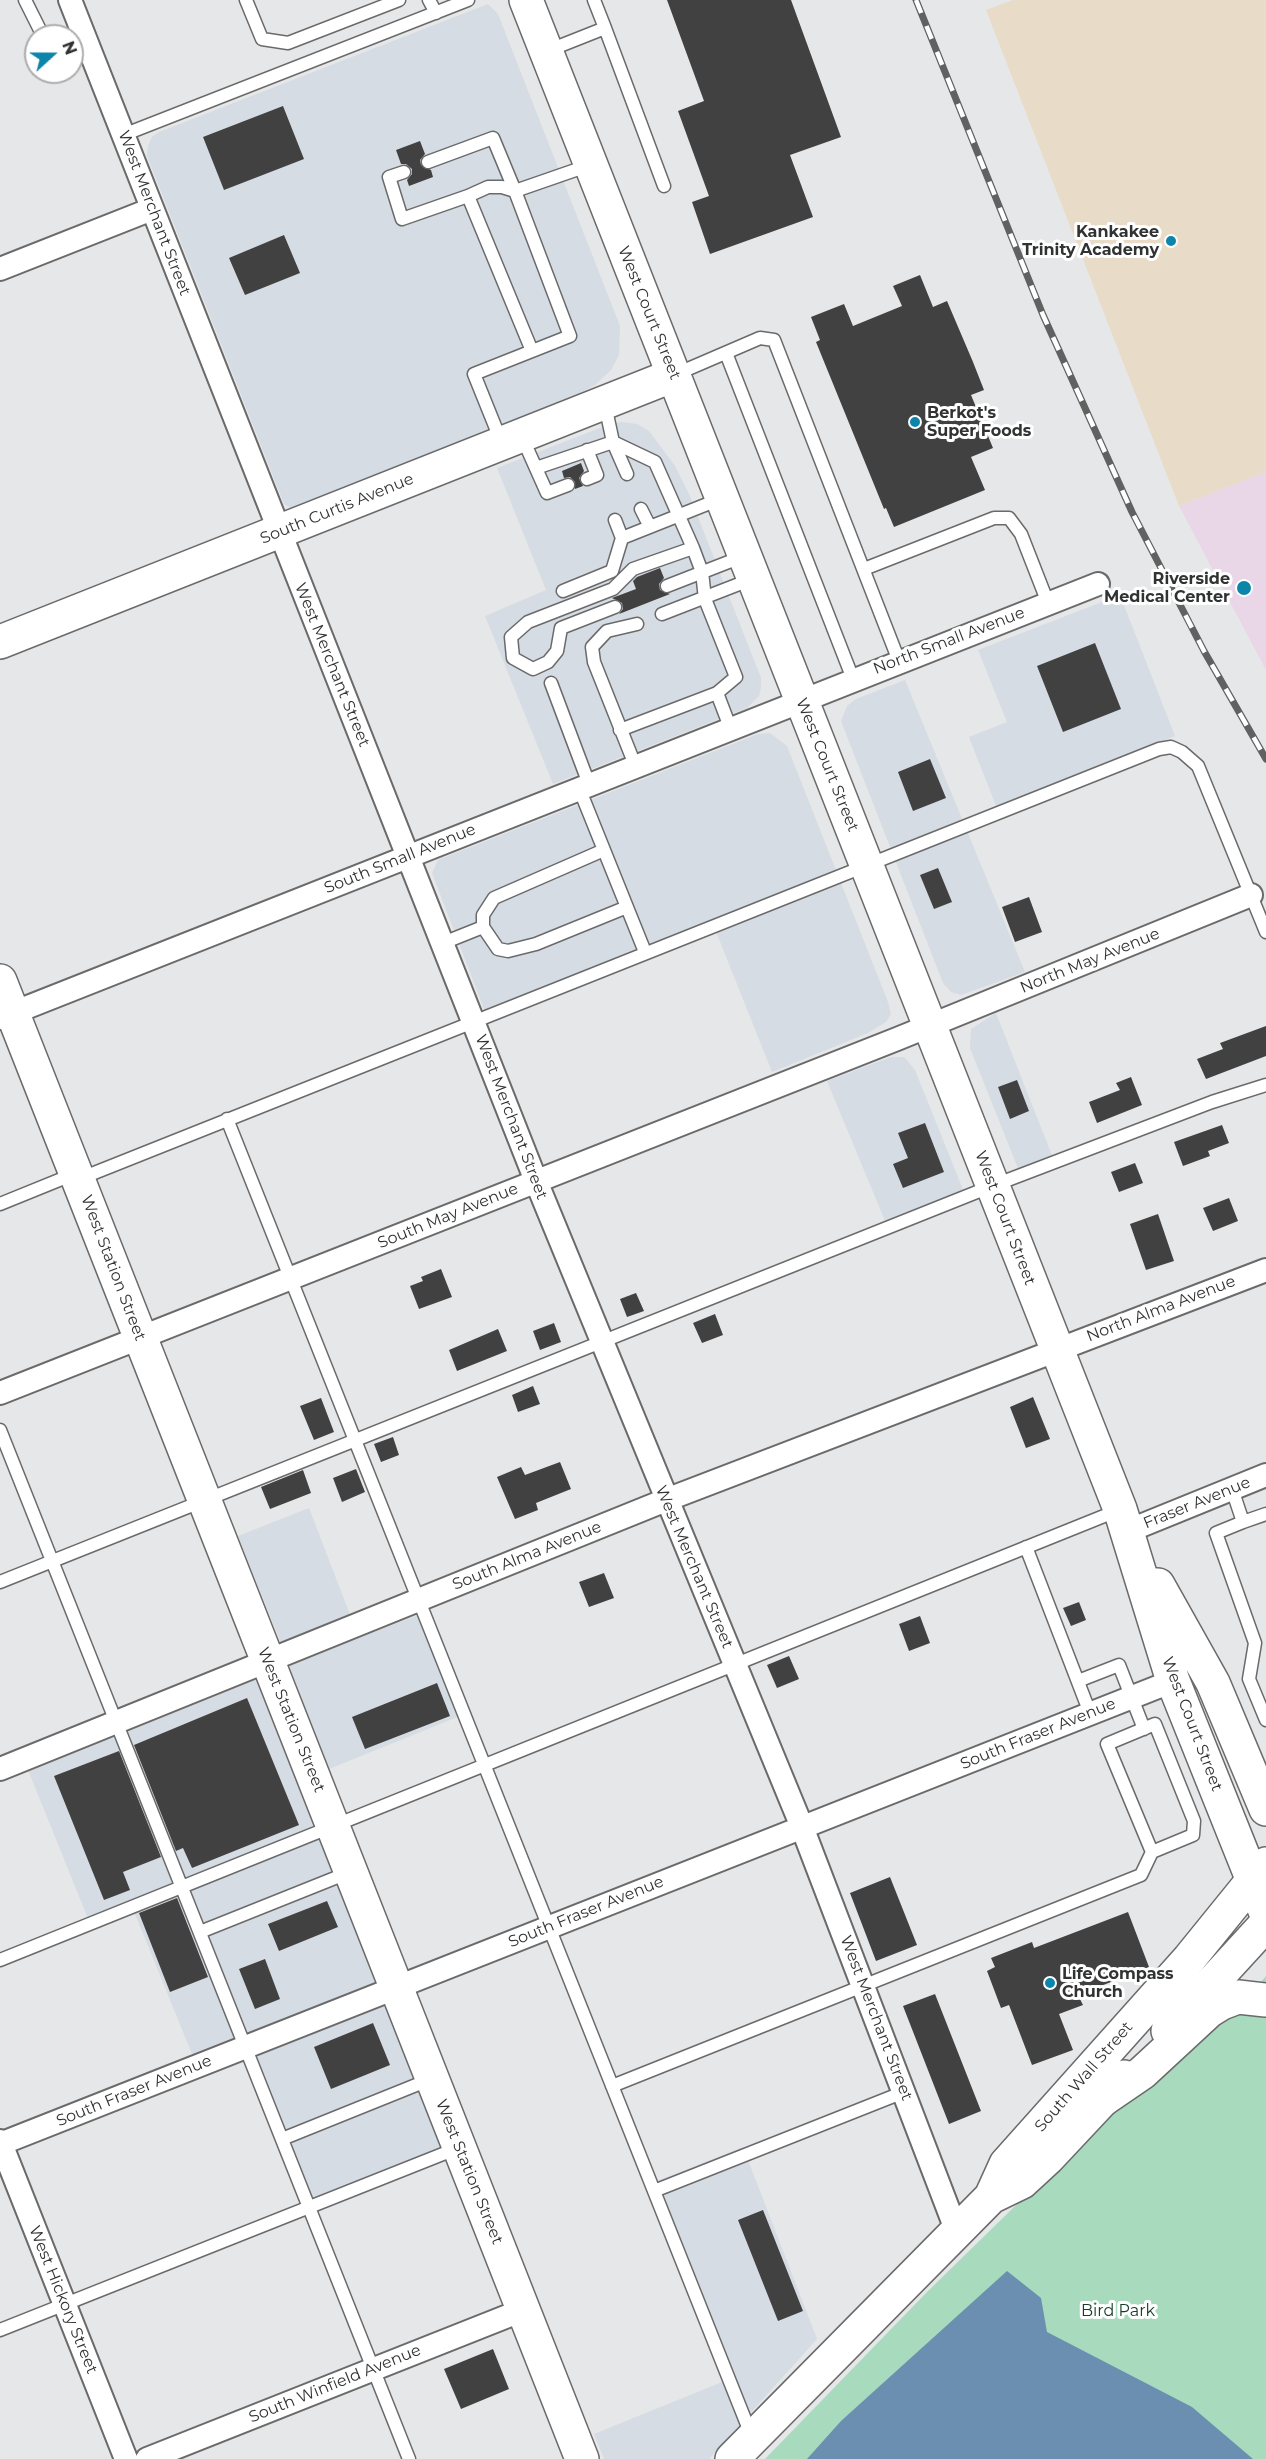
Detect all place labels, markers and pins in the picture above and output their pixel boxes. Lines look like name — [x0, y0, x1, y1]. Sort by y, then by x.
place label: Kankakee Trinity Academy — [1022, 222, 1159, 260]
marker: Kankakee Trinity Academy — [1164, 234, 1178, 248]
place label: Berkot's Super Foods — [927, 403, 1031, 441]
marker: Berkot's Super Foods — [908, 415, 922, 429]
place label: Riverside Medical Center — [1104, 569, 1230, 607]
marker: Riverside Medical Center — [1235, 579, 1253, 597]
place label: Life Compass Church — [1062, 1964, 1173, 2002]
marker: Life Compass Church — [1043, 1976, 1057, 1990]

